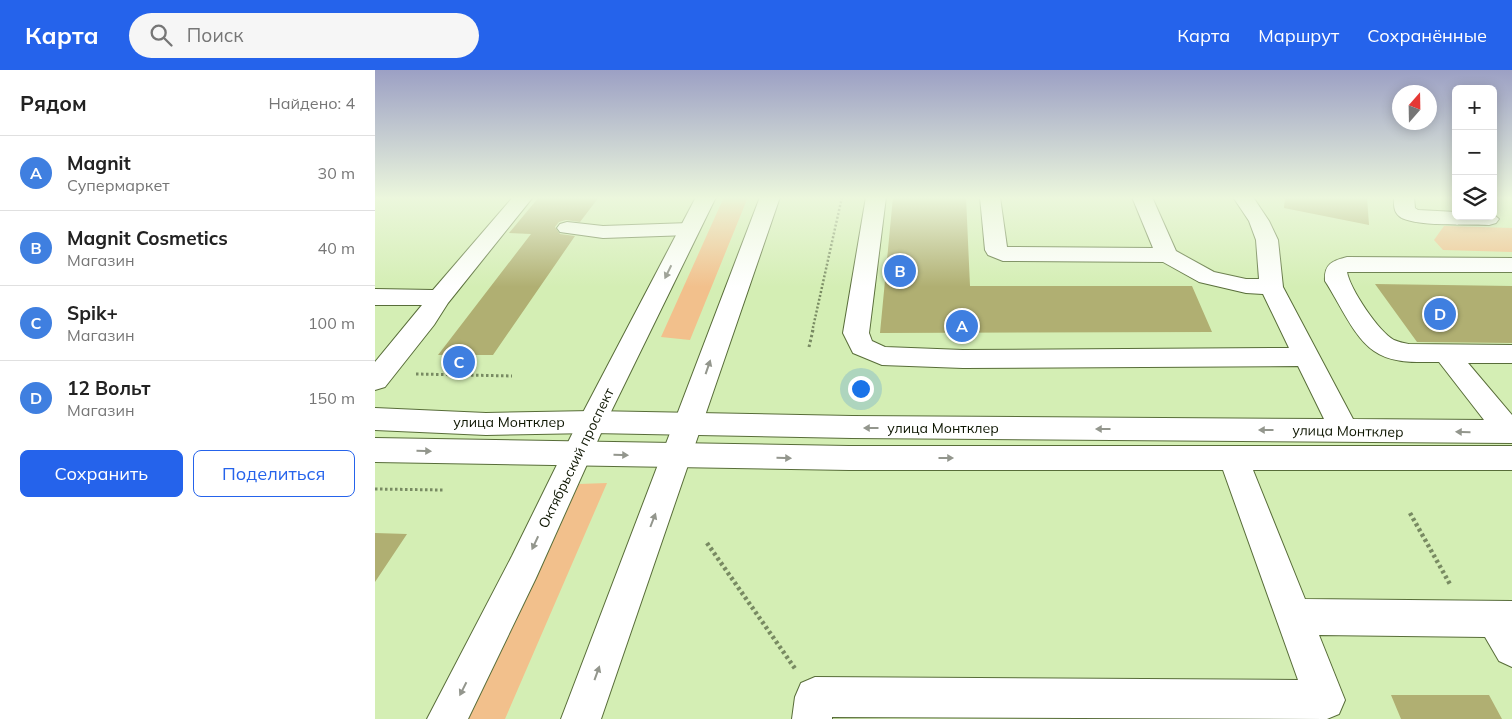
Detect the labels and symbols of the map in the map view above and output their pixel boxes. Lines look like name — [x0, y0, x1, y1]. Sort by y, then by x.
north arrow — [1392, 85, 1437, 130]
pin: B — [884, 252, 916, 290]
one-way arrow — [664, 264, 672, 279]
pin: D — [1424, 295, 1456, 333]
pin: A — [946, 307, 978, 345]
pin: C — [443, 343, 475, 381]
one-way arrow — [705, 360, 712, 375]
your location — [848, 376, 874, 402]
street label: Октябрьский проспект — [534, 384, 618, 531]
street label: улица Монтклер — [453, 413, 565, 431]
street label: улица Монтклер — [887, 419, 999, 437]
street label: улица Монтклер — [1292, 421, 1404, 441]
one-way arrow — [863, 423, 879, 431]
one-way arrow — [1095, 425, 1111, 433]
one-way arrow — [1258, 426, 1274, 434]
one-way arrow — [1455, 428, 1471, 436]
one-way arrow — [416, 448, 432, 456]
one-way arrow — [613, 451, 629, 459]
one-way arrow — [776, 454, 792, 462]
one-way arrow — [938, 454, 954, 462]
one-way arrow — [650, 513, 657, 528]
one-way arrow — [531, 536, 539, 550]
one-way arrow — [593, 665, 601, 680]
one-way arrow — [459, 681, 467, 696]

